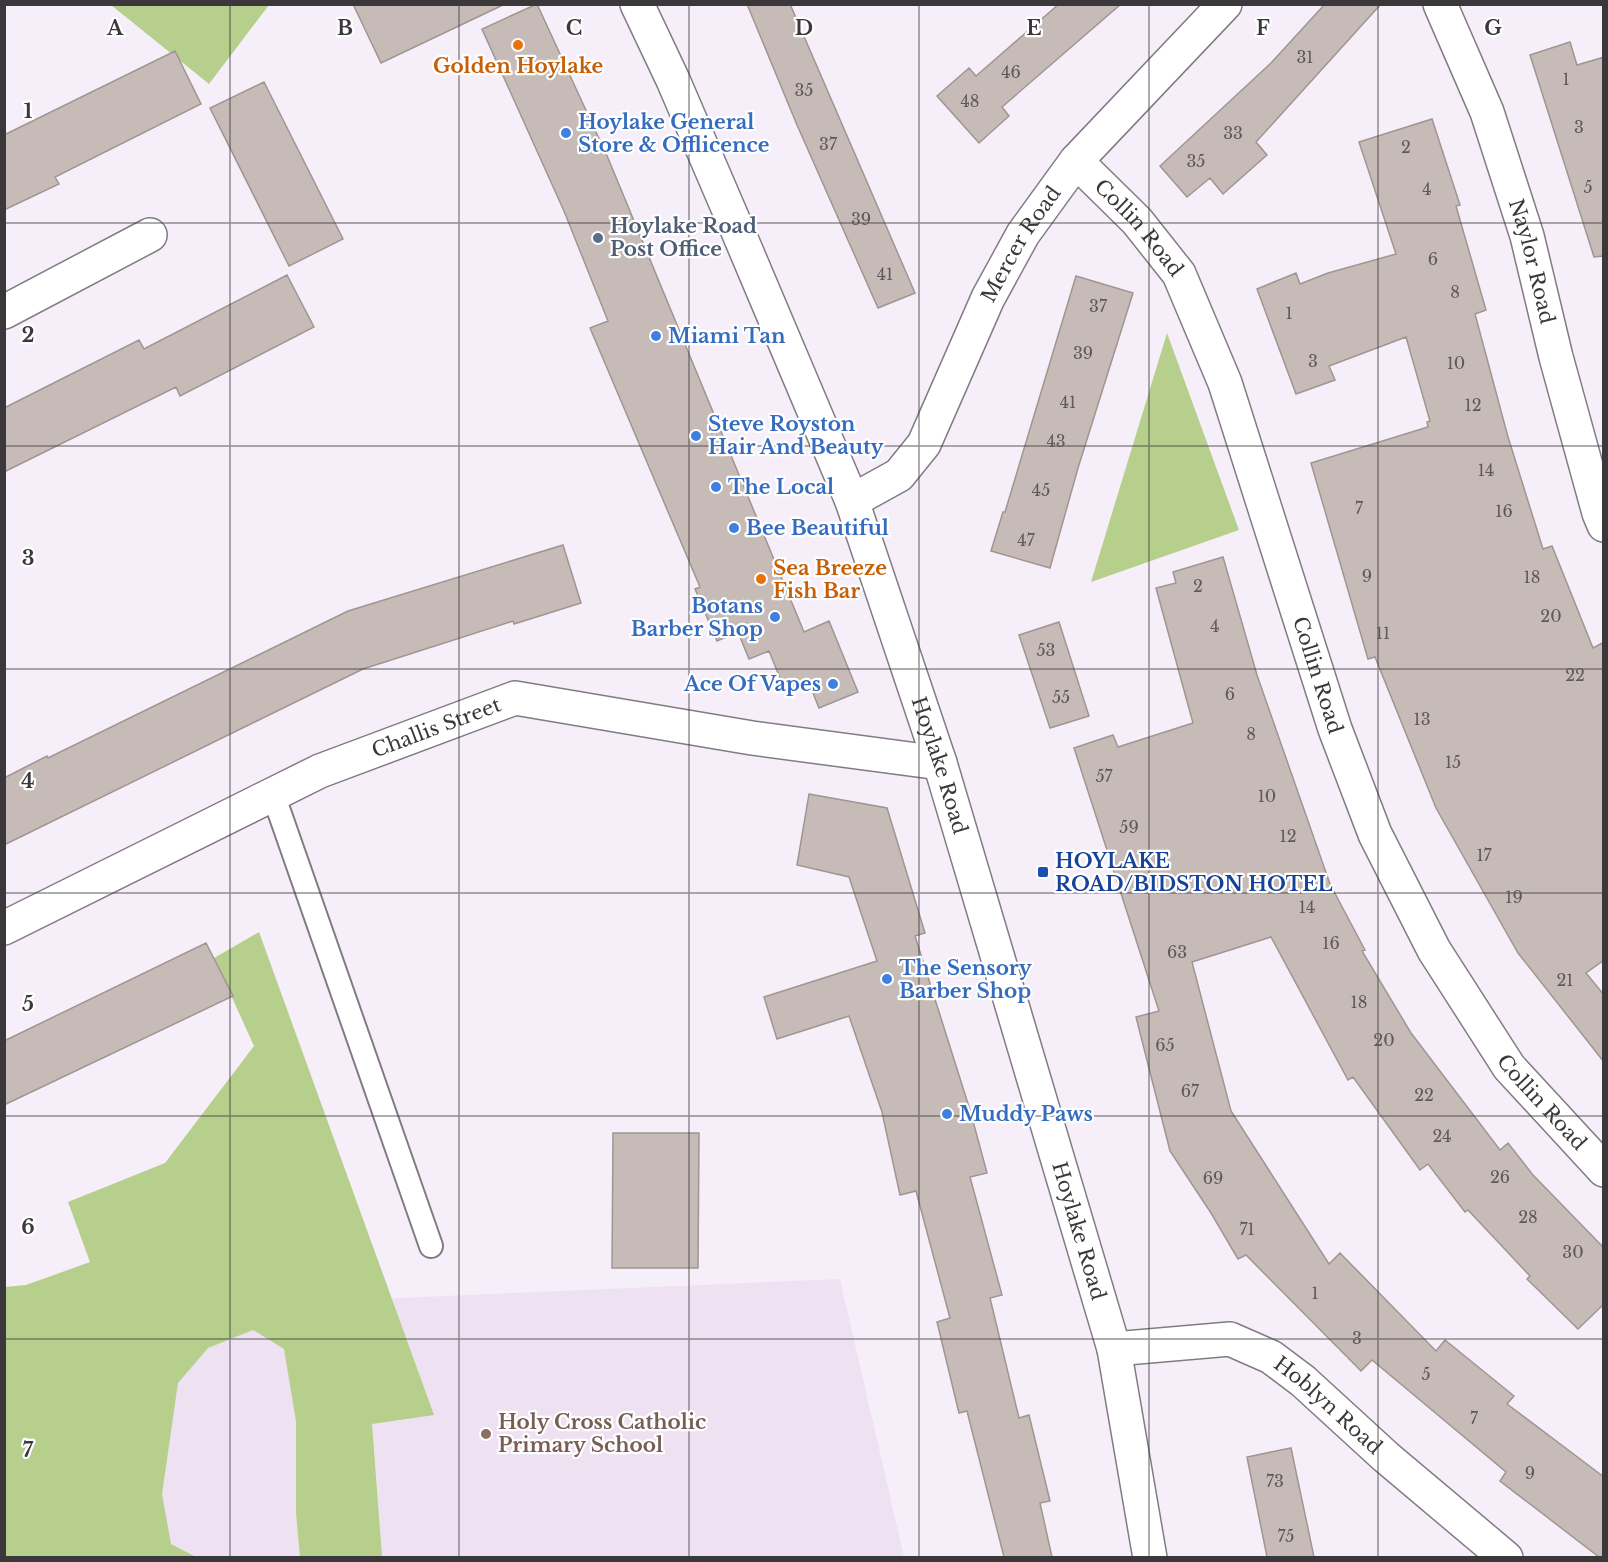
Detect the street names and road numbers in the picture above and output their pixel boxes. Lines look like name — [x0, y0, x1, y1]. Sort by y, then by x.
street label: Collin Road — [1090, 174, 1188, 281]
street label: Mercer Road — [976, 181, 1066, 306]
street label: Naylor Road — [1504, 196, 1560, 326]
street label: Collin Road — [1288, 613, 1348, 737]
street label: Challis Street — [368, 692, 504, 763]
street label: Hoylake Road — [907, 693, 972, 837]
street label: Collin Road — [1492, 1050, 1592, 1155]
street label: Hoylake Road — [1047, 1159, 1111, 1303]
street label: Hoblyn Road — [1269, 1351, 1387, 1459]

